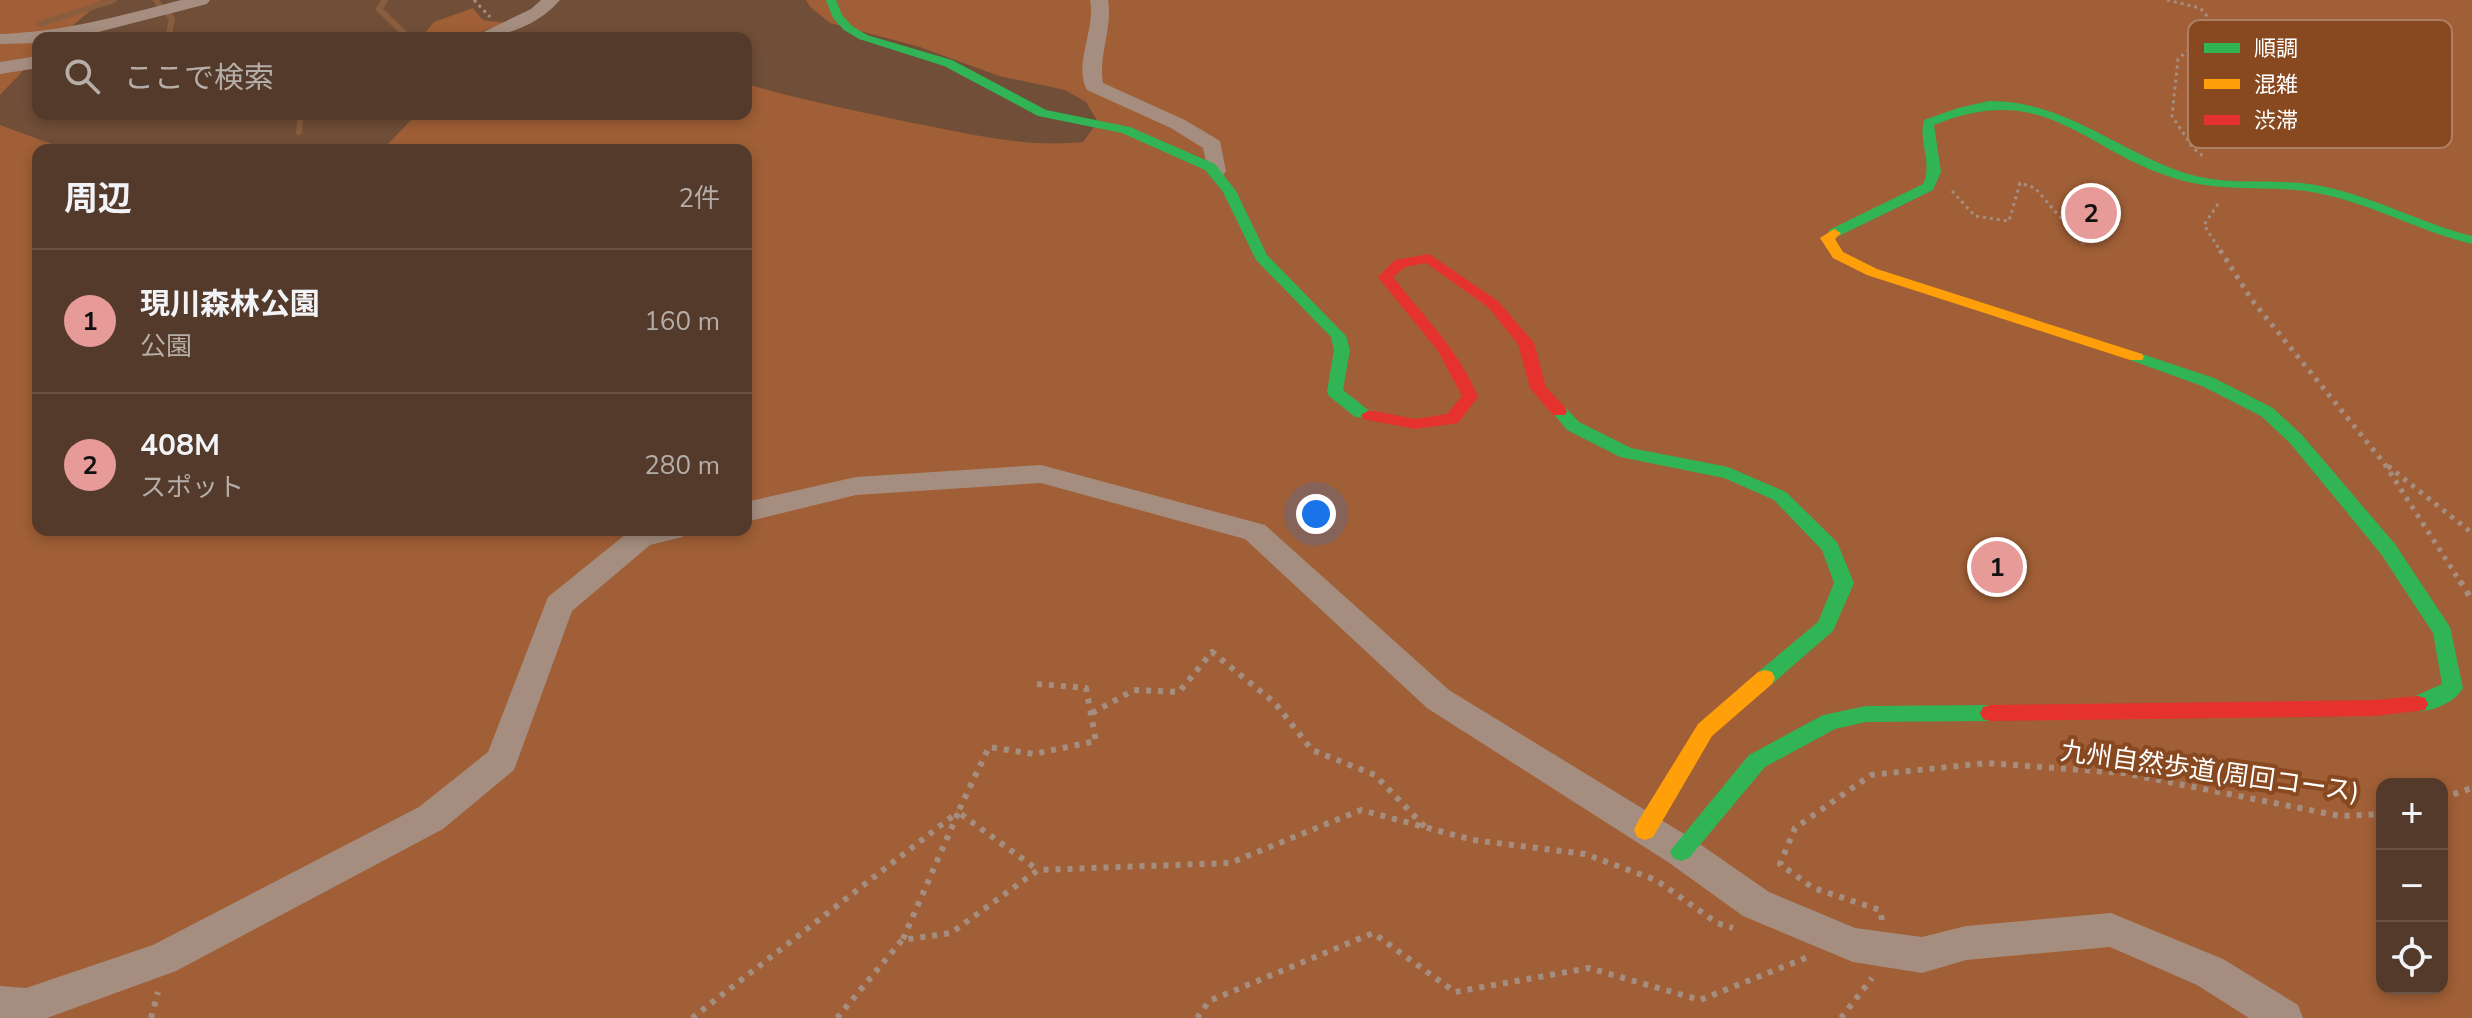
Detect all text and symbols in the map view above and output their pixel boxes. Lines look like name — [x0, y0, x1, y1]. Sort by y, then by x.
legend — [2188, 20, 2452, 148]
search box — [32, 32, 752, 120]
text: 順調 — [2254, 34, 2298, 64]
icon: search — [60, 54, 104, 98]
text: ここで検索 — [124, 58, 274, 99]
text: 混雑 — [2254, 70, 2298, 100]
text: 渋滞 — [2254, 106, 2298, 136]
text: 周辺 — [64, 176, 132, 222]
text: 2件 — [678, 181, 720, 216]
pin: 2 — [2065, 183, 2117, 243]
text: 現川森林公園 — [140, 284, 320, 325]
text: 1 — [82, 304, 98, 339]
text: 160 m — [644, 304, 720, 339]
text: 公園 — [140, 329, 192, 364]
text: 408M — [140, 425, 220, 466]
text: 2 — [82, 448, 98, 483]
text: 280 m — [644, 448, 720, 483]
text: スポット — [140, 470, 244, 505]
your location — [1296, 494, 1336, 534]
pin: 1 — [1971, 537, 2023, 597]
street label: 九州自然歩道(周回コース) — [2058, 733, 2361, 810]
map controls — [2376, 778, 2448, 994]
button: + — [2376, 778, 2448, 850]
button: − — [2376, 850, 2448, 922]
button: locate — [2376, 922, 2448, 994]

